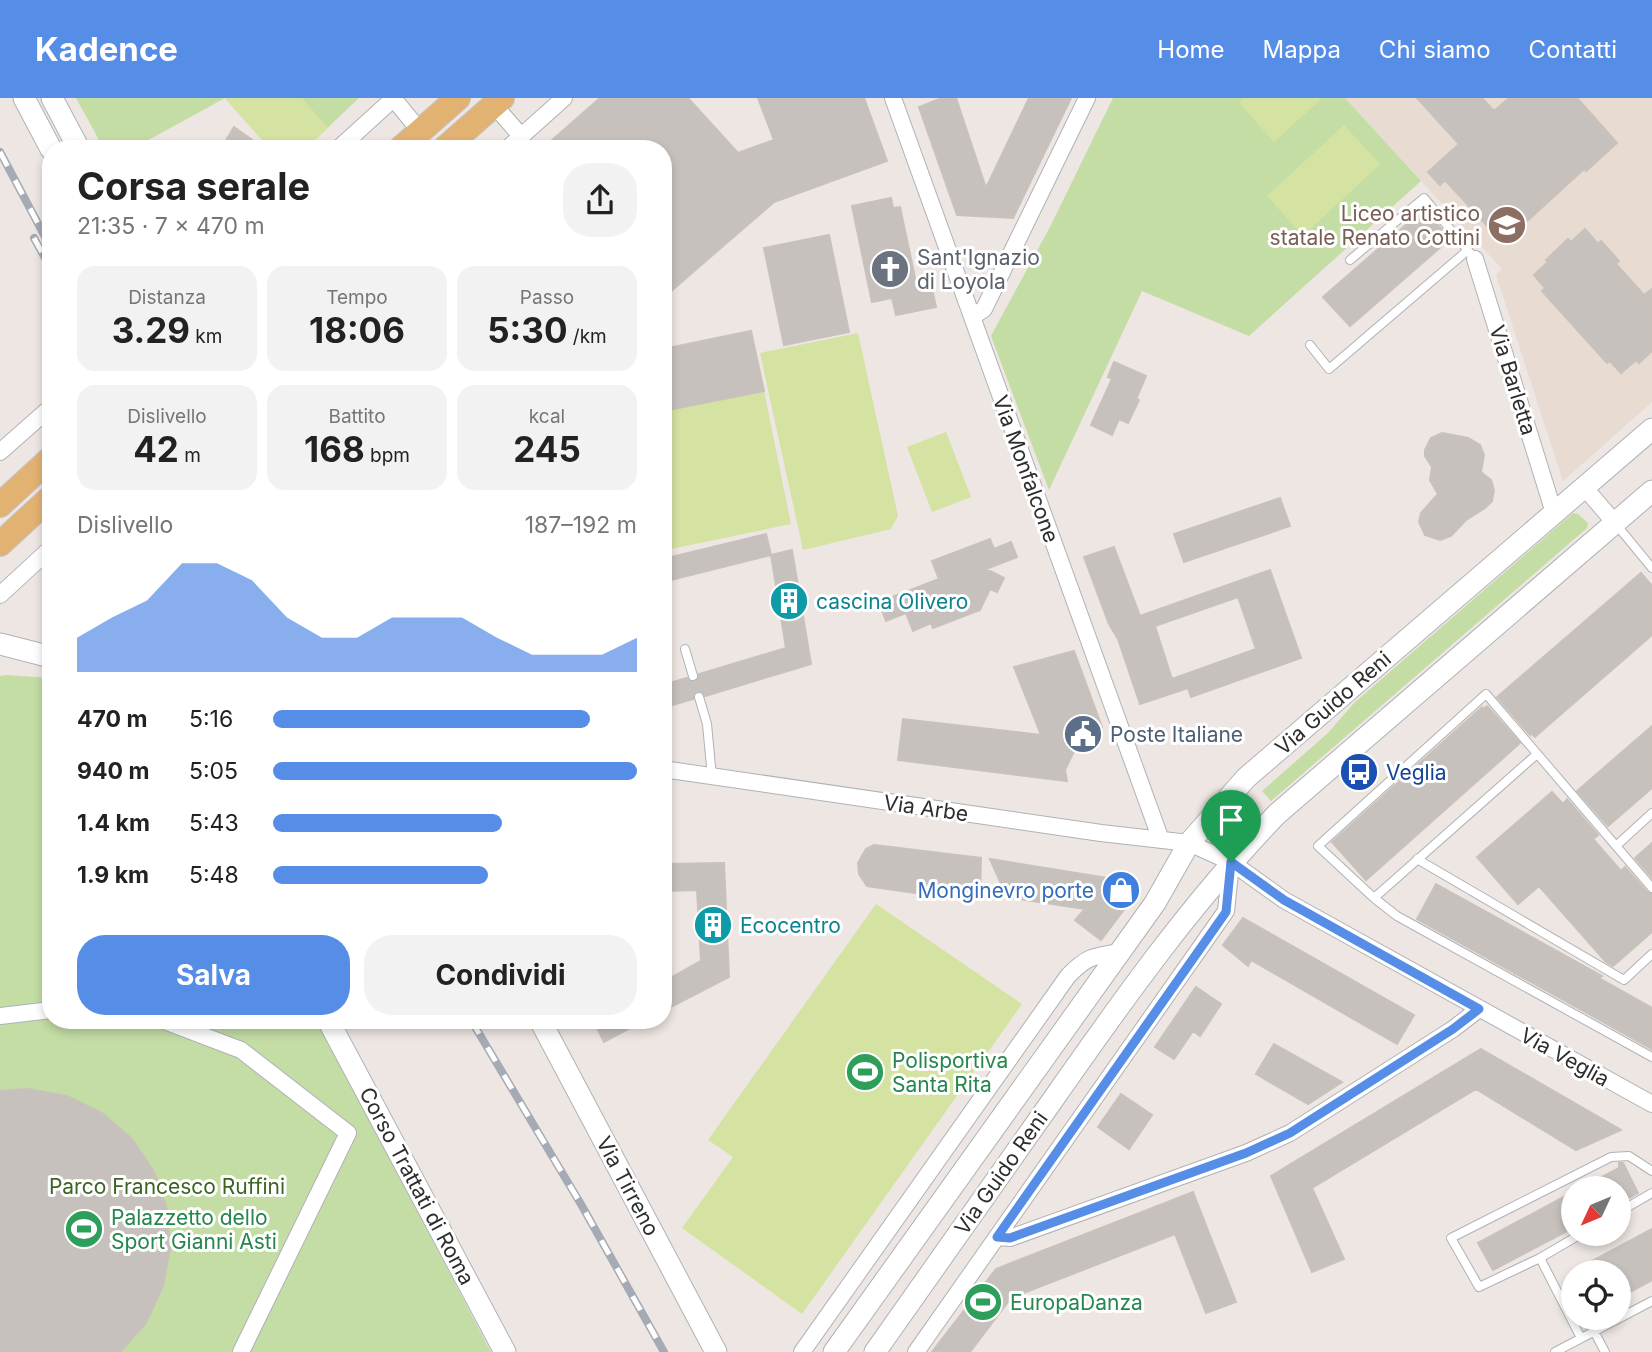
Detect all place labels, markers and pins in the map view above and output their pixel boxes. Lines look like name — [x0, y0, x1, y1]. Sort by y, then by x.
place label: Liceo artistico statale Renato Cottini — [1270, 201, 1480, 250]
school or university icon: Liceo artistico statale Renato Cottini — [1486, 204, 1528, 246]
place label: Sant'Ignazio di Loyola — [917, 245, 1040, 294]
church icon: Sant'Ignazio di Loyola — [869, 248, 911, 290]
building icon: cascina Olivero — [768, 580, 810, 622]
place label: cascina Olivero — [816, 589, 968, 614]
public building icon: Poste Italiane — [1062, 713, 1104, 755]
place label: Poste Italiane — [1110, 722, 1243, 747]
bus stop icon: Veglia — [1338, 751, 1380, 793]
place label: Veglia — [1386, 760, 1447, 785]
pin — [1201, 790, 1261, 862]
shop icon: Monginevro porte — [1100, 869, 1142, 911]
place label: Monginevro porte — [917, 878, 1094, 903]
building icon: Ecocentro — [692, 904, 734, 946]
place label: Ecocentro — [740, 913, 841, 938]
place label: Polisportiva Santa Rita — [892, 1048, 1008, 1097]
sports icon: Polisportiva Santa Rita — [844, 1051, 886, 1093]
place label: Palazzetto dello Sport Gianni Asti — [111, 1205, 277, 1254]
sports icon: Palazzetto dello Sport Gianni Asti — [63, 1208, 105, 1250]
sports icon: EuropaDanza — [962, 1281, 1004, 1323]
place label: EuropaDanza — [1010, 1290, 1143, 1315]

